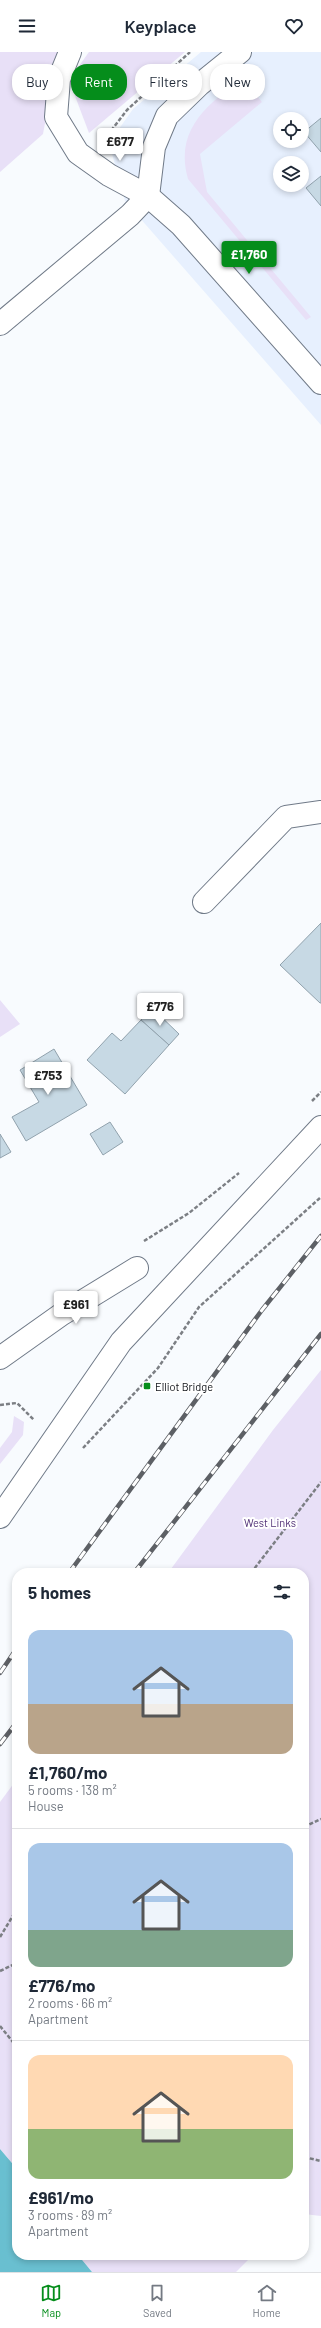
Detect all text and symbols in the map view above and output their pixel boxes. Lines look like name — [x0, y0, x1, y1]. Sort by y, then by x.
icon: menu — [16, 15, 38, 37]
text: Keyplace — [125, 15, 196, 37]
icon: heart — [283, 15, 305, 37]
chip: Buy — [12, 64, 63, 100]
chip: Rent — [71, 64, 127, 100]
chip: Filters — [135, 64, 202, 100]
chip: New — [210, 64, 265, 100]
map controls — [273, 112, 309, 192]
button: locate — [273, 112, 309, 148]
pin: £677 — [96, 128, 144, 162]
text: £677 — [106, 133, 134, 149]
button: layers — [273, 156, 309, 192]
pin: £1,760 — [216, 241, 282, 275]
text: £1,760 — [231, 246, 267, 262]
pin: £776 — [136, 993, 184, 1027]
text: £776 — [146, 998, 174, 1014]
pin: £753 — [24, 1062, 72, 1096]
text: £753 — [34, 1067, 62, 1083]
pin: £961 — [52, 1291, 100, 1325]
text: £961 — [63, 1296, 89, 1312]
place label: Elliot Bridge — [155, 1380, 213, 1393]
marker: Elliot Bridge — [142, 1381, 152, 1391]
park label: West Links — [244, 1516, 296, 1529]
icon: filters — [271, 1581, 293, 1603]
text: 5 homes — [28, 1582, 91, 1602]
icon: home — [125, 1656, 197, 1728]
text: £1,760/mo — [28, 1762, 107, 1782]
text: 5 rooms · 138 m² — [28, 1782, 117, 1798]
text: House — [28, 1798, 64, 1814]
icon: home — [125, 1869, 197, 1941]
text: £776/mo — [28, 1975, 96, 1995]
text: 2 rooms · 66 m² — [28, 1995, 112, 2011]
text: Apartment — [28, 2011, 89, 2027]
icon: home — [125, 2081, 197, 2153]
text: £961/mo — [28, 2187, 94, 2207]
text: 3 rooms · 89 m² — [28, 2207, 112, 2223]
text: Apartment — [28, 2223, 89, 2239]
tab: Map — [40, 2282, 62, 2319]
tab: Saved — [143, 2282, 172, 2319]
tab: Home — [253, 2282, 281, 2319]

